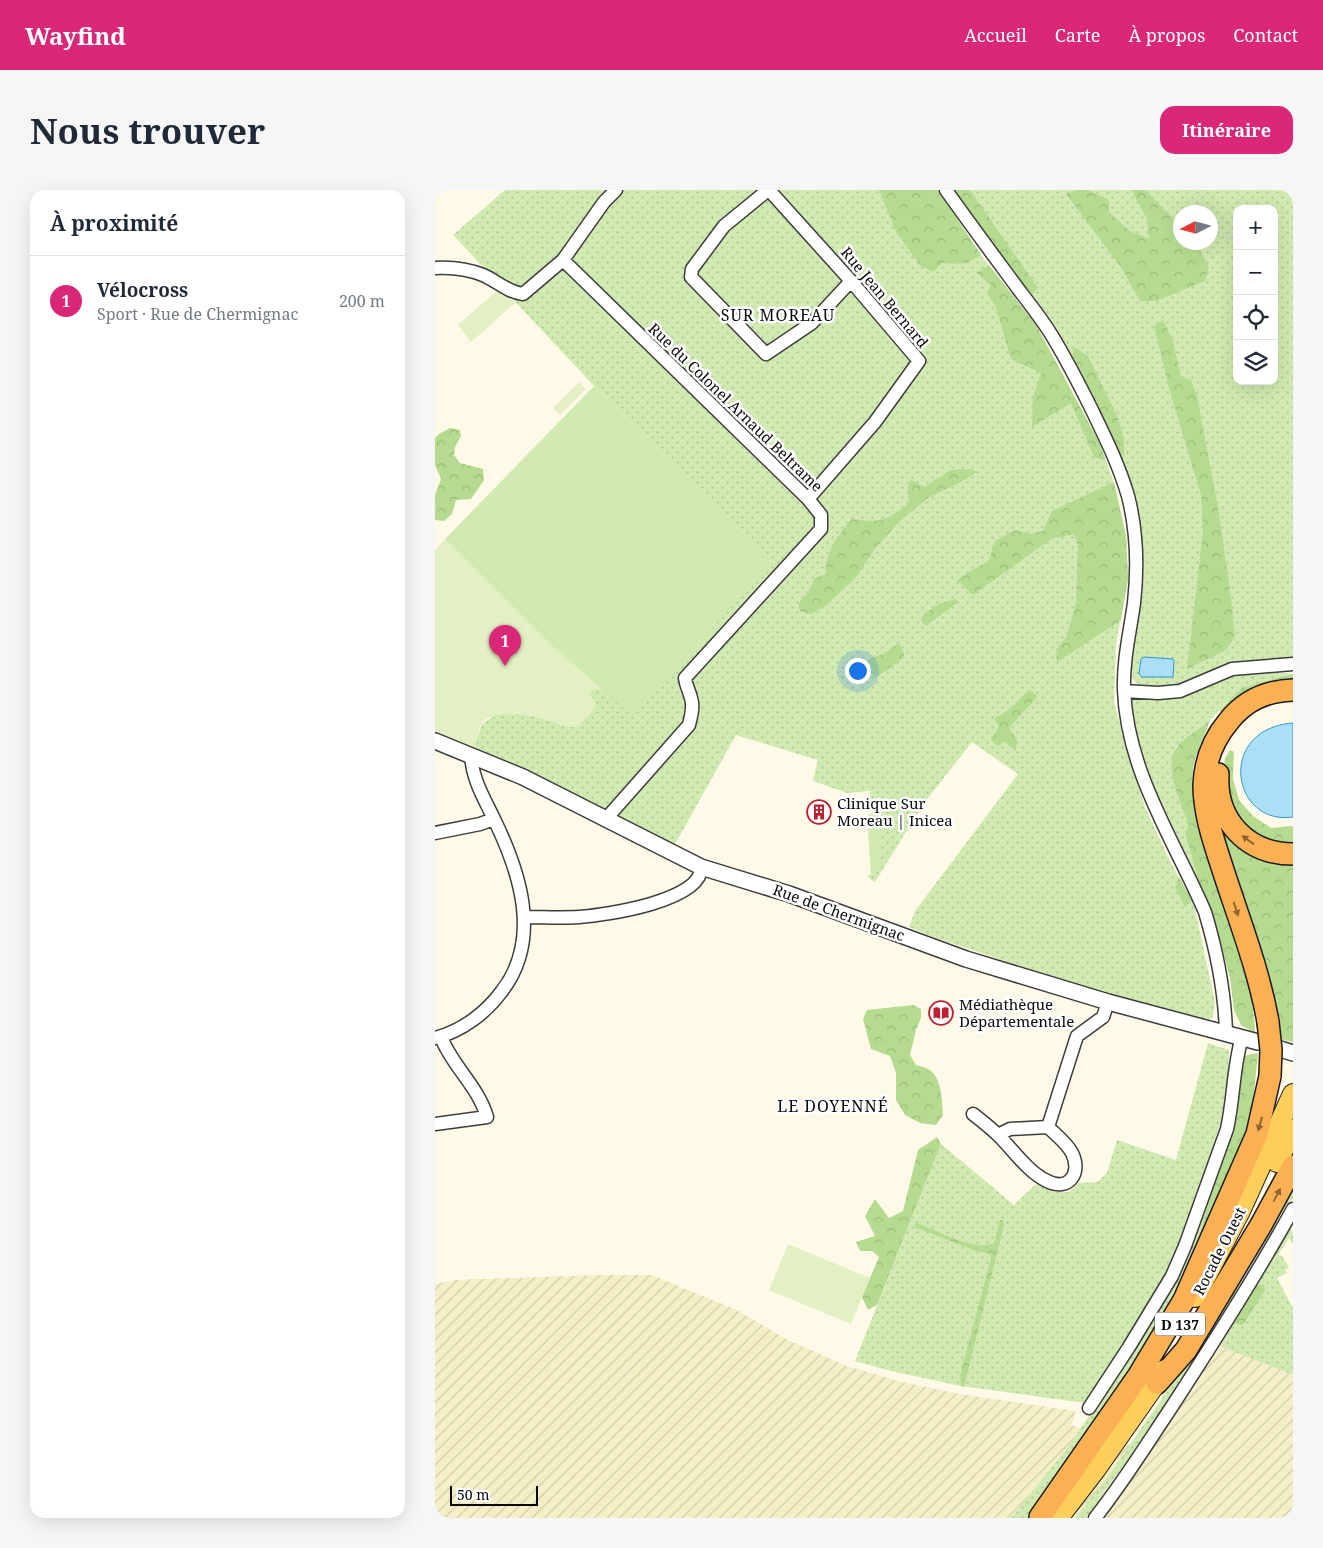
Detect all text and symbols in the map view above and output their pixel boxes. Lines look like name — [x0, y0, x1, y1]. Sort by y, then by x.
text: Wayfind — [25, 19, 126, 52]
text: Accueil — [964, 23, 1027, 47]
text: Carte — [1055, 23, 1100, 47]
text: À propos — [1128, 23, 1205, 47]
text: Contact — [1233, 23, 1298, 47]
button: Itinéraire — [1160, 106, 1293, 154]
text: Nous trouver — [30, 107, 265, 154]
north arrow — [1173, 205, 1218, 250]
map controls — [1233, 205, 1278, 385]
button: + — [1233, 205, 1278, 250]
text: À proximité — [50, 209, 178, 237]
street label: Rue Jean Bernard — [837, 242, 933, 352]
button: − — [1233, 250, 1278, 295]
text: Vélocross — [97, 277, 188, 303]
text: 1 — [61, 290, 71, 312]
text: 200 m — [339, 290, 385, 312]
button: locate — [1233, 295, 1278, 340]
text: Sport · Rue de Chermignac — [97, 303, 298, 325]
district label: SUR MOREAU — [721, 304, 835, 326]
street label: Rue du Colonel Arnaud Beltrame — [645, 318, 827, 496]
button: layers — [1233, 340, 1278, 385]
pin: 1 — [489, 625, 521, 666]
your location — [845, 658, 871, 684]
place label: Clinique Sur Moreau | Inicea — [837, 793, 953, 830]
building icon: Clinique Sur Moreau | Inicea — [806, 799, 832, 825]
one-way arrow — [1241, 835, 1255, 845]
street label: Rue de Chermignac — [770, 879, 908, 945]
one-way arrow — [1233, 901, 1240, 916]
place label: Médiathèque Départementale — [959, 994, 1074, 1031]
library icon: Médiathèque Départementale — [928, 1000, 954, 1026]
district label: LE DOYENNÉ — [777, 1095, 889, 1117]
one-way arrow — [1255, 1116, 1263, 1131]
one-way arrow — [1273, 1188, 1281, 1203]
street label: Rocade Ouest — [1188, 1204, 1250, 1298]
road number: D 137 — [1155, 1312, 1205, 1336]
scale bar — [450, 1483, 537, 1506]
text: 50 m — [457, 1485, 490, 1504]

